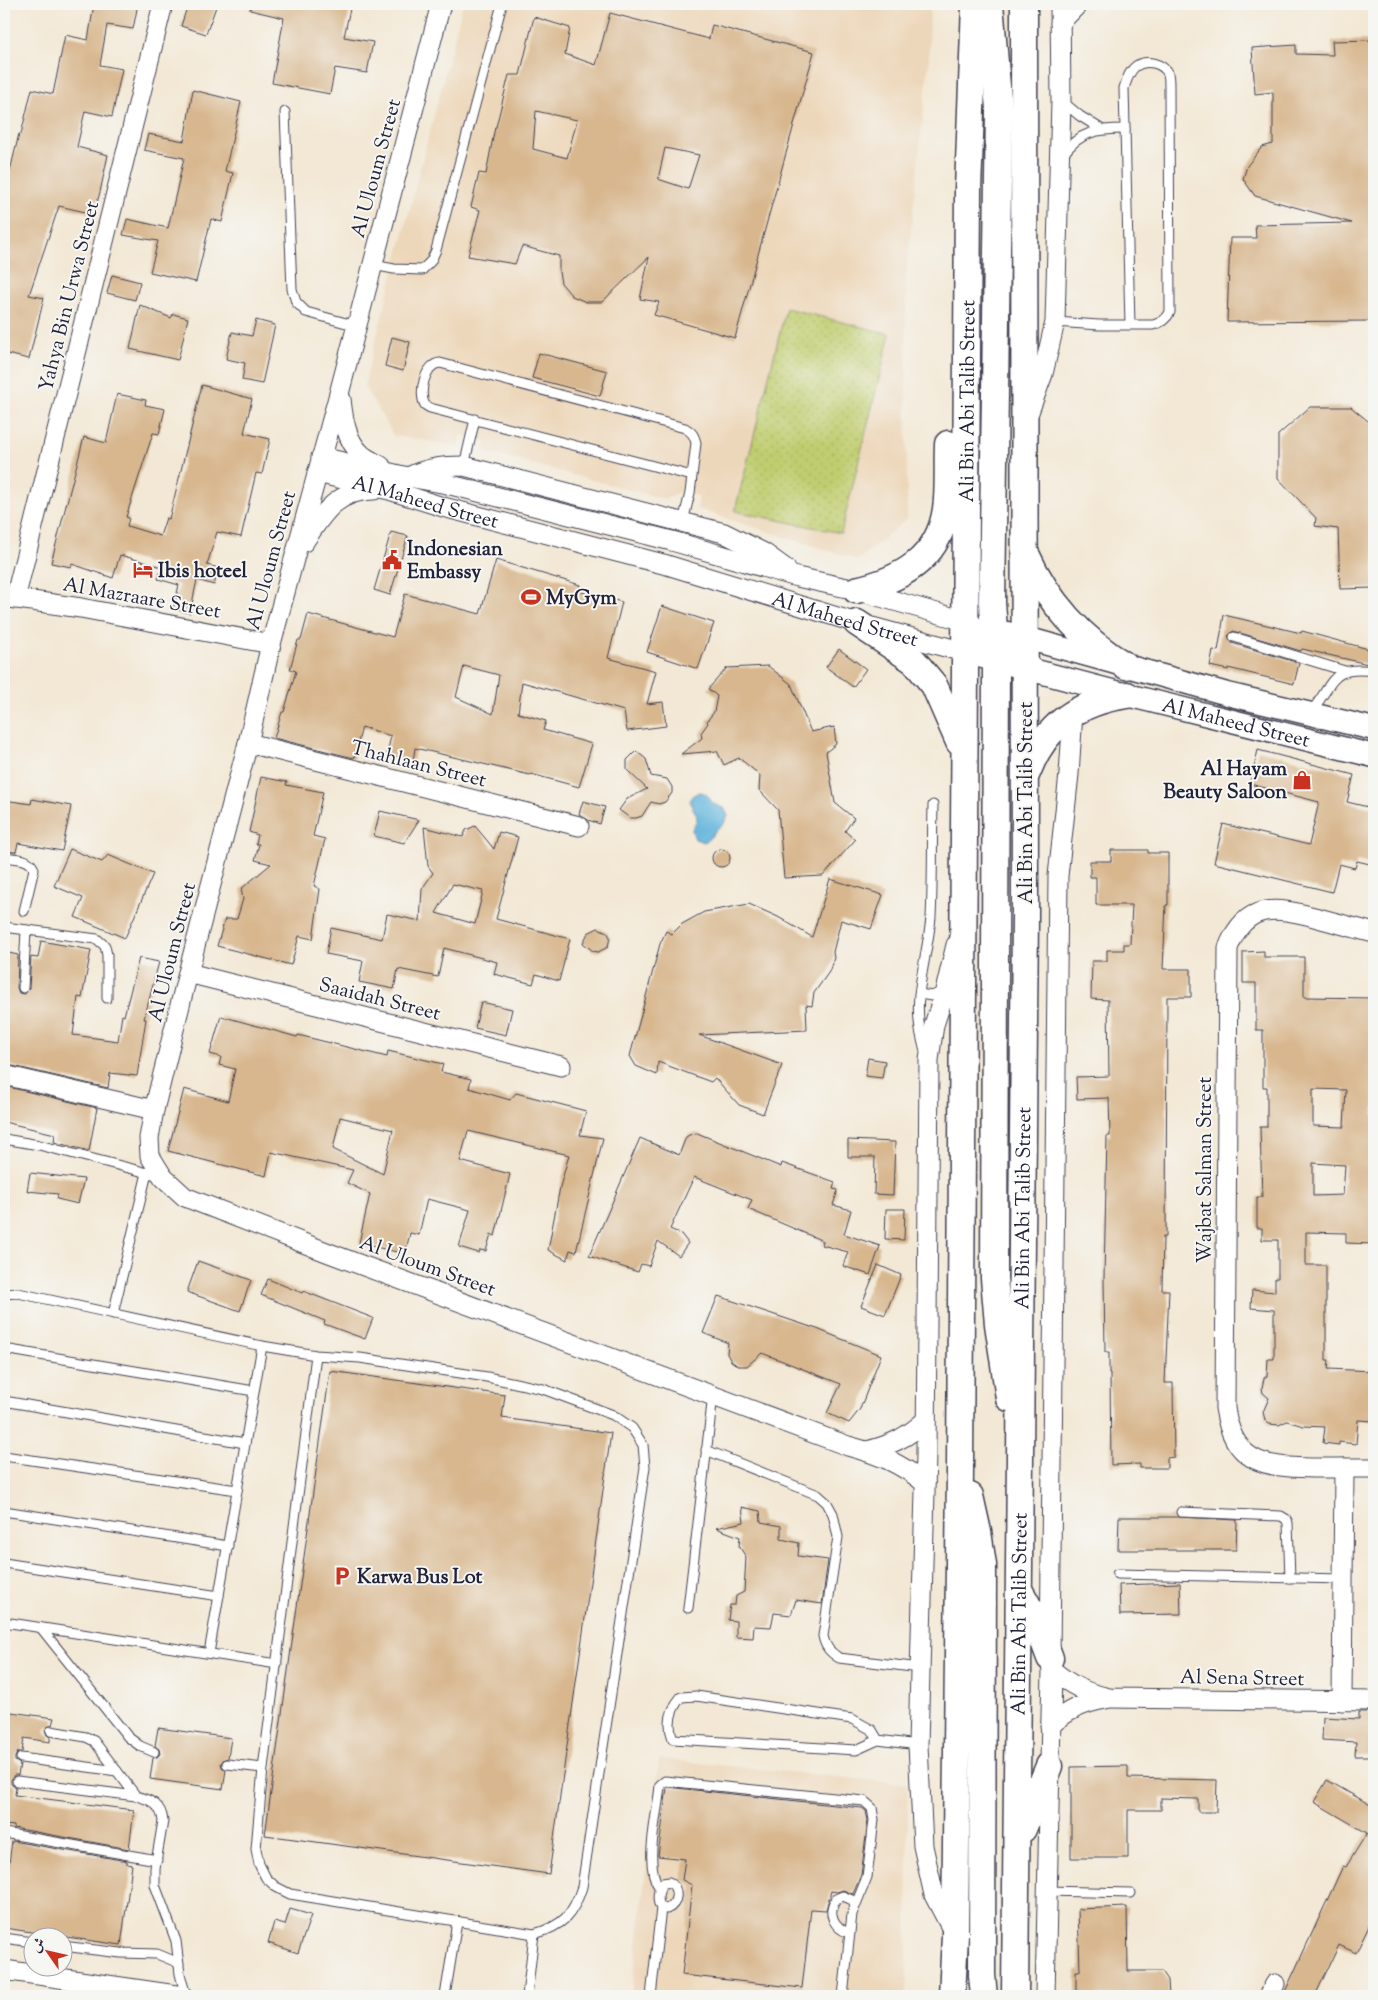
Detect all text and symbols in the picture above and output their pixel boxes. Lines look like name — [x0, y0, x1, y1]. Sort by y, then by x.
street label: Al Uloum Street — [345, 96, 410, 241]
street label: Yahya Bin Urwa Street — [33, 198, 108, 395]
street label: Ali Bin Abi Talib Street — [954, 300, 984, 503]
street label: Al Maheed Street — [349, 470, 501, 538]
street label: Al Uloum Street — [240, 488, 305, 633]
place label: Indonesian Embassy — [407, 536, 503, 588]
public building icon: Indonesian Embassy — [381, 549, 403, 571]
place label: Ibis hoteel — [158, 558, 247, 587]
hotel icon: Ibis hoteel — [132, 559, 154, 581]
street label: Al Mazraare Street — [60, 571, 223, 628]
place label: MyGym — [546, 585, 617, 614]
sports icon: MyGym — [520, 586, 542, 608]
street label: Al Maheed Street — [768, 586, 921, 656]
street label: Al Maheed Street — [1159, 692, 1313, 757]
street label: Ali Bin Abi Talib Street — [1013, 702, 1042, 904]
street label: Thahlaan Street — [348, 735, 489, 796]
place label: Al Hayam Beauty Saloon — [1163, 756, 1287, 808]
shop icon: Al Hayam Beauty Saloon — [1291, 769, 1313, 791]
street label: Al Uloum Street — [142, 880, 205, 1025]
street label: Saaidah Street — [316, 971, 443, 1030]
street label: Wajbat Salman Street — [1192, 1077, 1221, 1263]
street label: Ali Bin Abi Talib Street — [1009, 1106, 1040, 1310]
street label: Al Uloum Street — [355, 1229, 499, 1305]
street label: Ali Bin Abi Talib Street — [1006, 1512, 1036, 1715]
place label: Karwa Bus Lot — [357, 1564, 482, 1593]
parking icon: Karwa Bus Lot — [331, 1565, 353, 1587]
street label: Al Sena Street — [1180, 1664, 1304, 1695]
north arrow — [22, 1928, 72, 1978]
text: ش — [27, 1934, 51, 1957]

